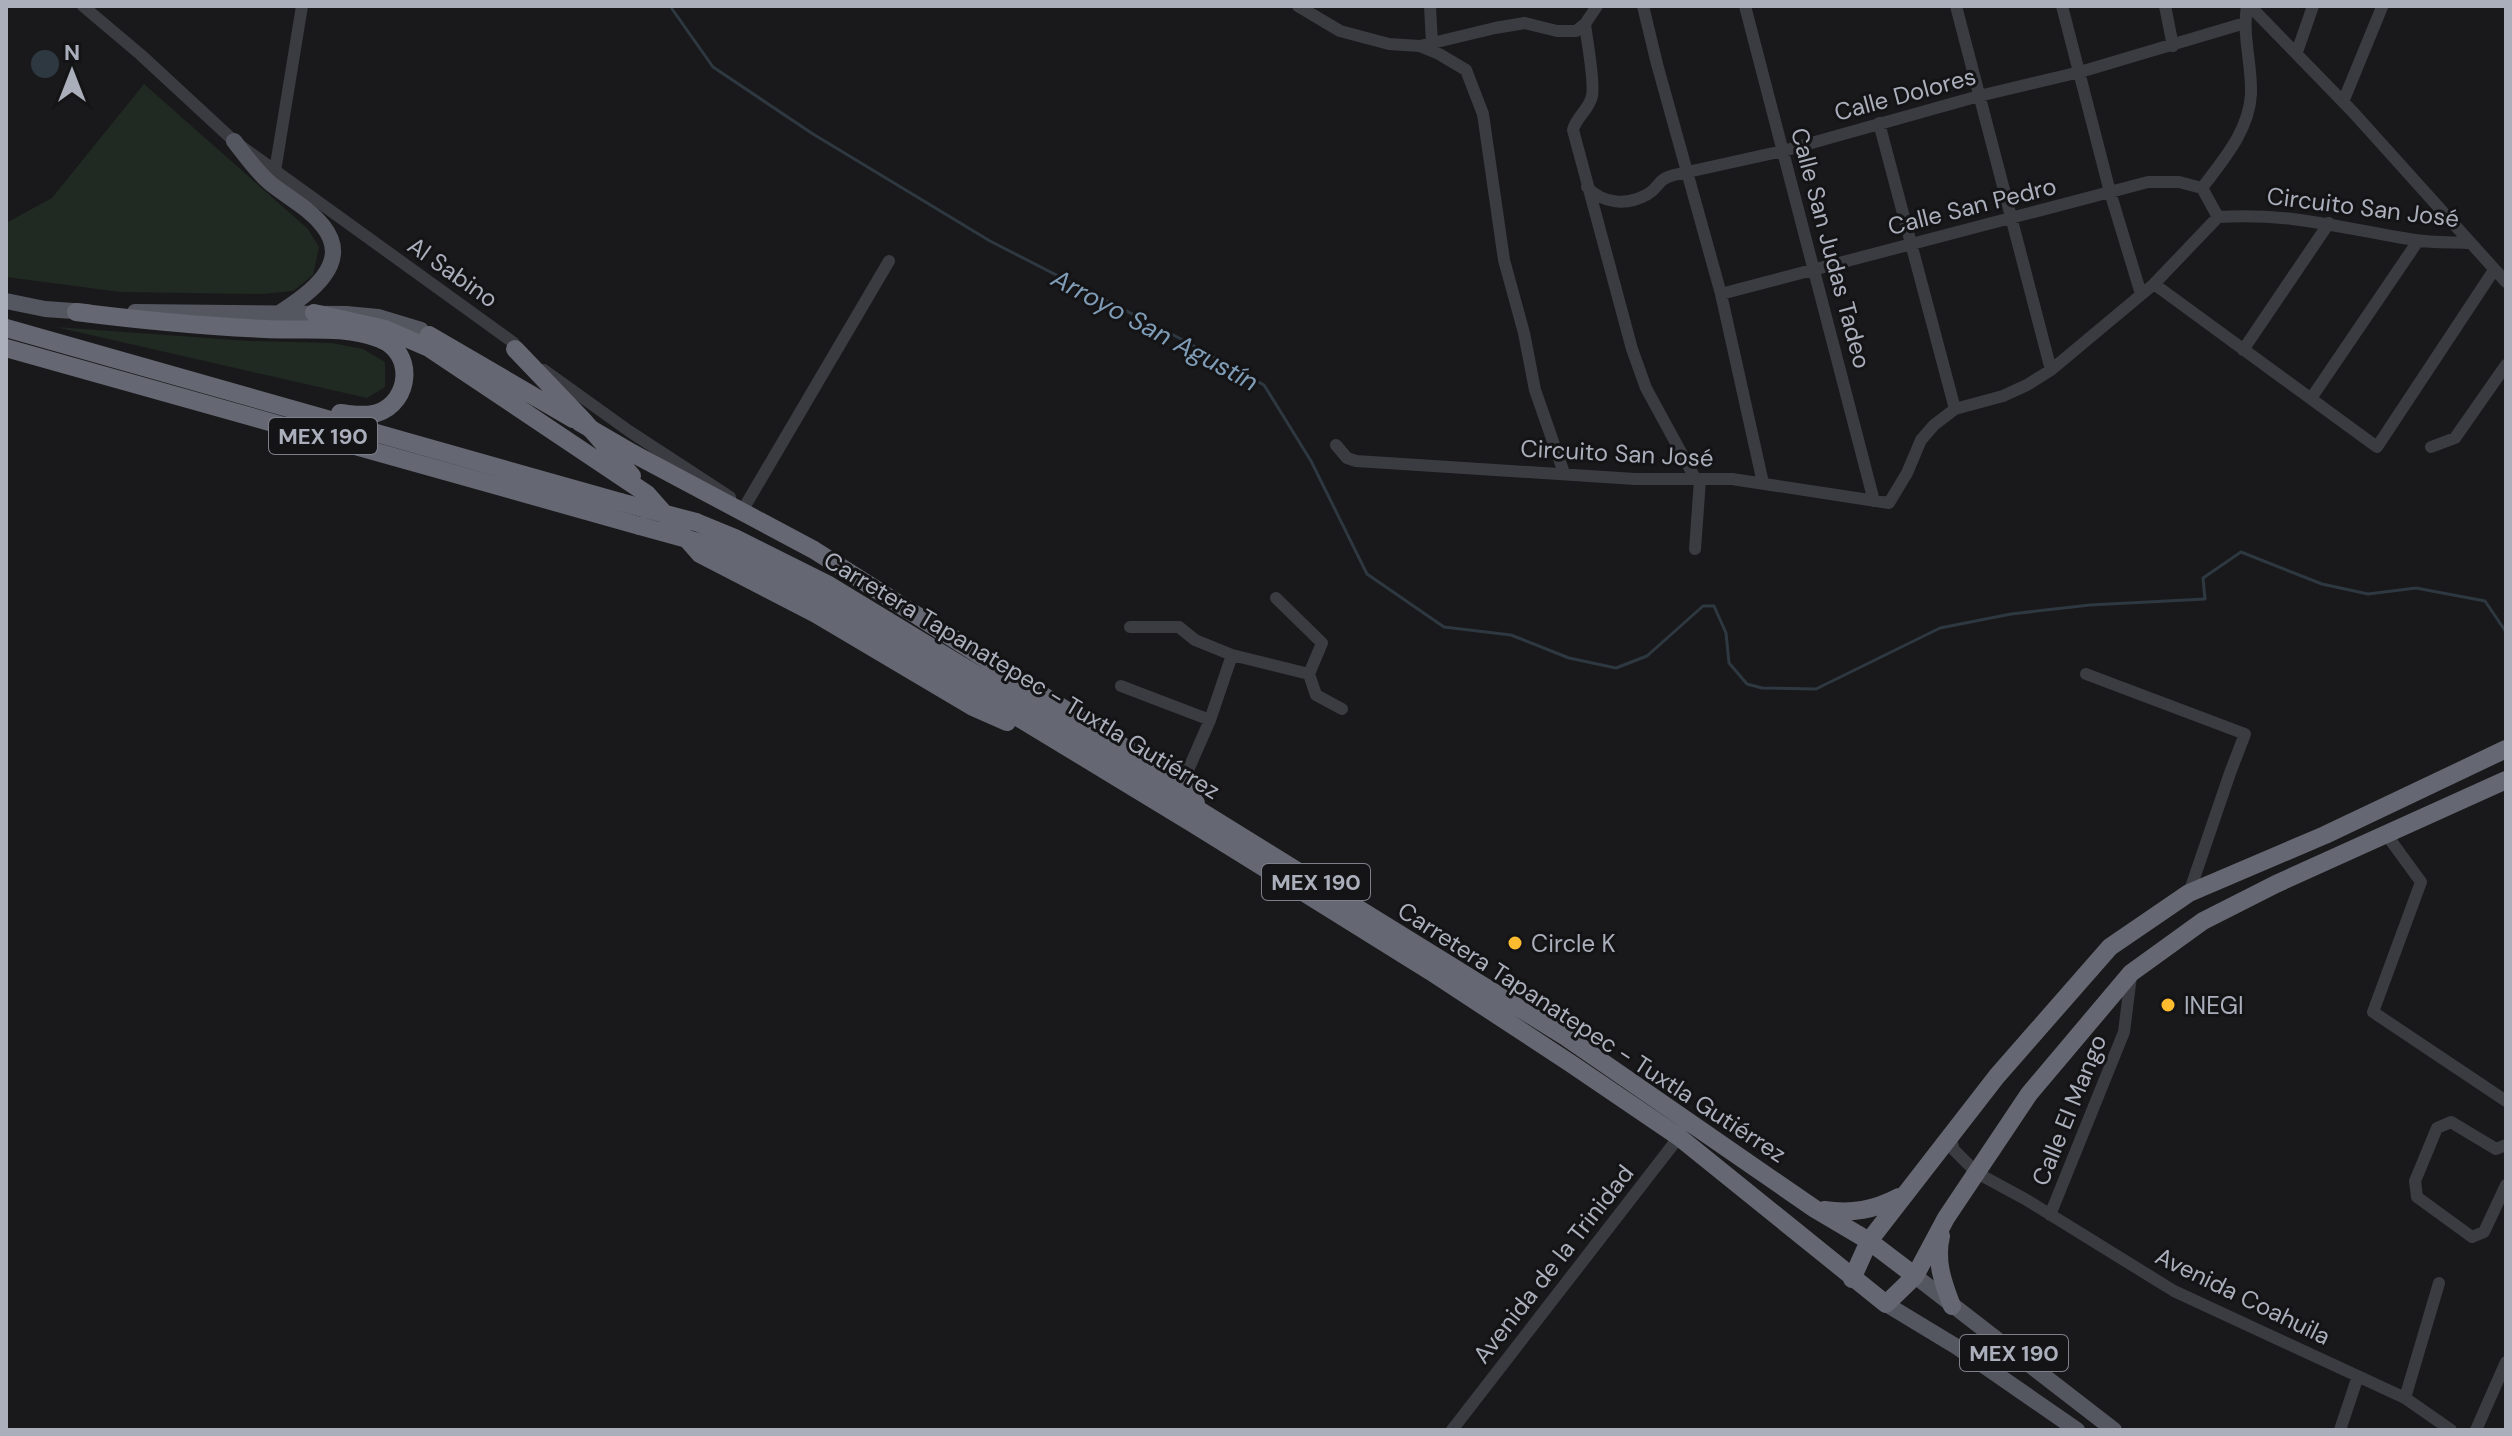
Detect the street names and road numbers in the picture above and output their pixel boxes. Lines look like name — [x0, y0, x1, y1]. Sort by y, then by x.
street label: Calle Dolores — [1831, 60, 1979, 128]
street label: Calle San Judas Tadeo — [1784, 124, 1878, 372]
street label: Calle San Pedro — [1884, 170, 2060, 242]
street label: Circuito San José — [2265, 180, 2461, 234]
street label: Al Sabino — [402, 230, 504, 314]
road number: MEX 190 — [269, 418, 377, 454]
street label: Circuito San José — [1520, 432, 1714, 474]
street label: Carretera Tapanatepec - Tuxtla Gutiérrez — [818, 544, 1226, 806]
road number: MEX 190 — [1262, 864, 1370, 900]
street label: Carretera Tapanatepec - Tuxtla Gutiérrez — [1392, 895, 1792, 1169]
street label: Calle El Mango — [2025, 1030, 2113, 1190]
street label: Avenida de la Trinidad — [1466, 1158, 1640, 1370]
street label: Avenida Coahuila — [2151, 1240, 2335, 1352]
road number: MEX 190 — [1960, 1335, 2068, 1371]

